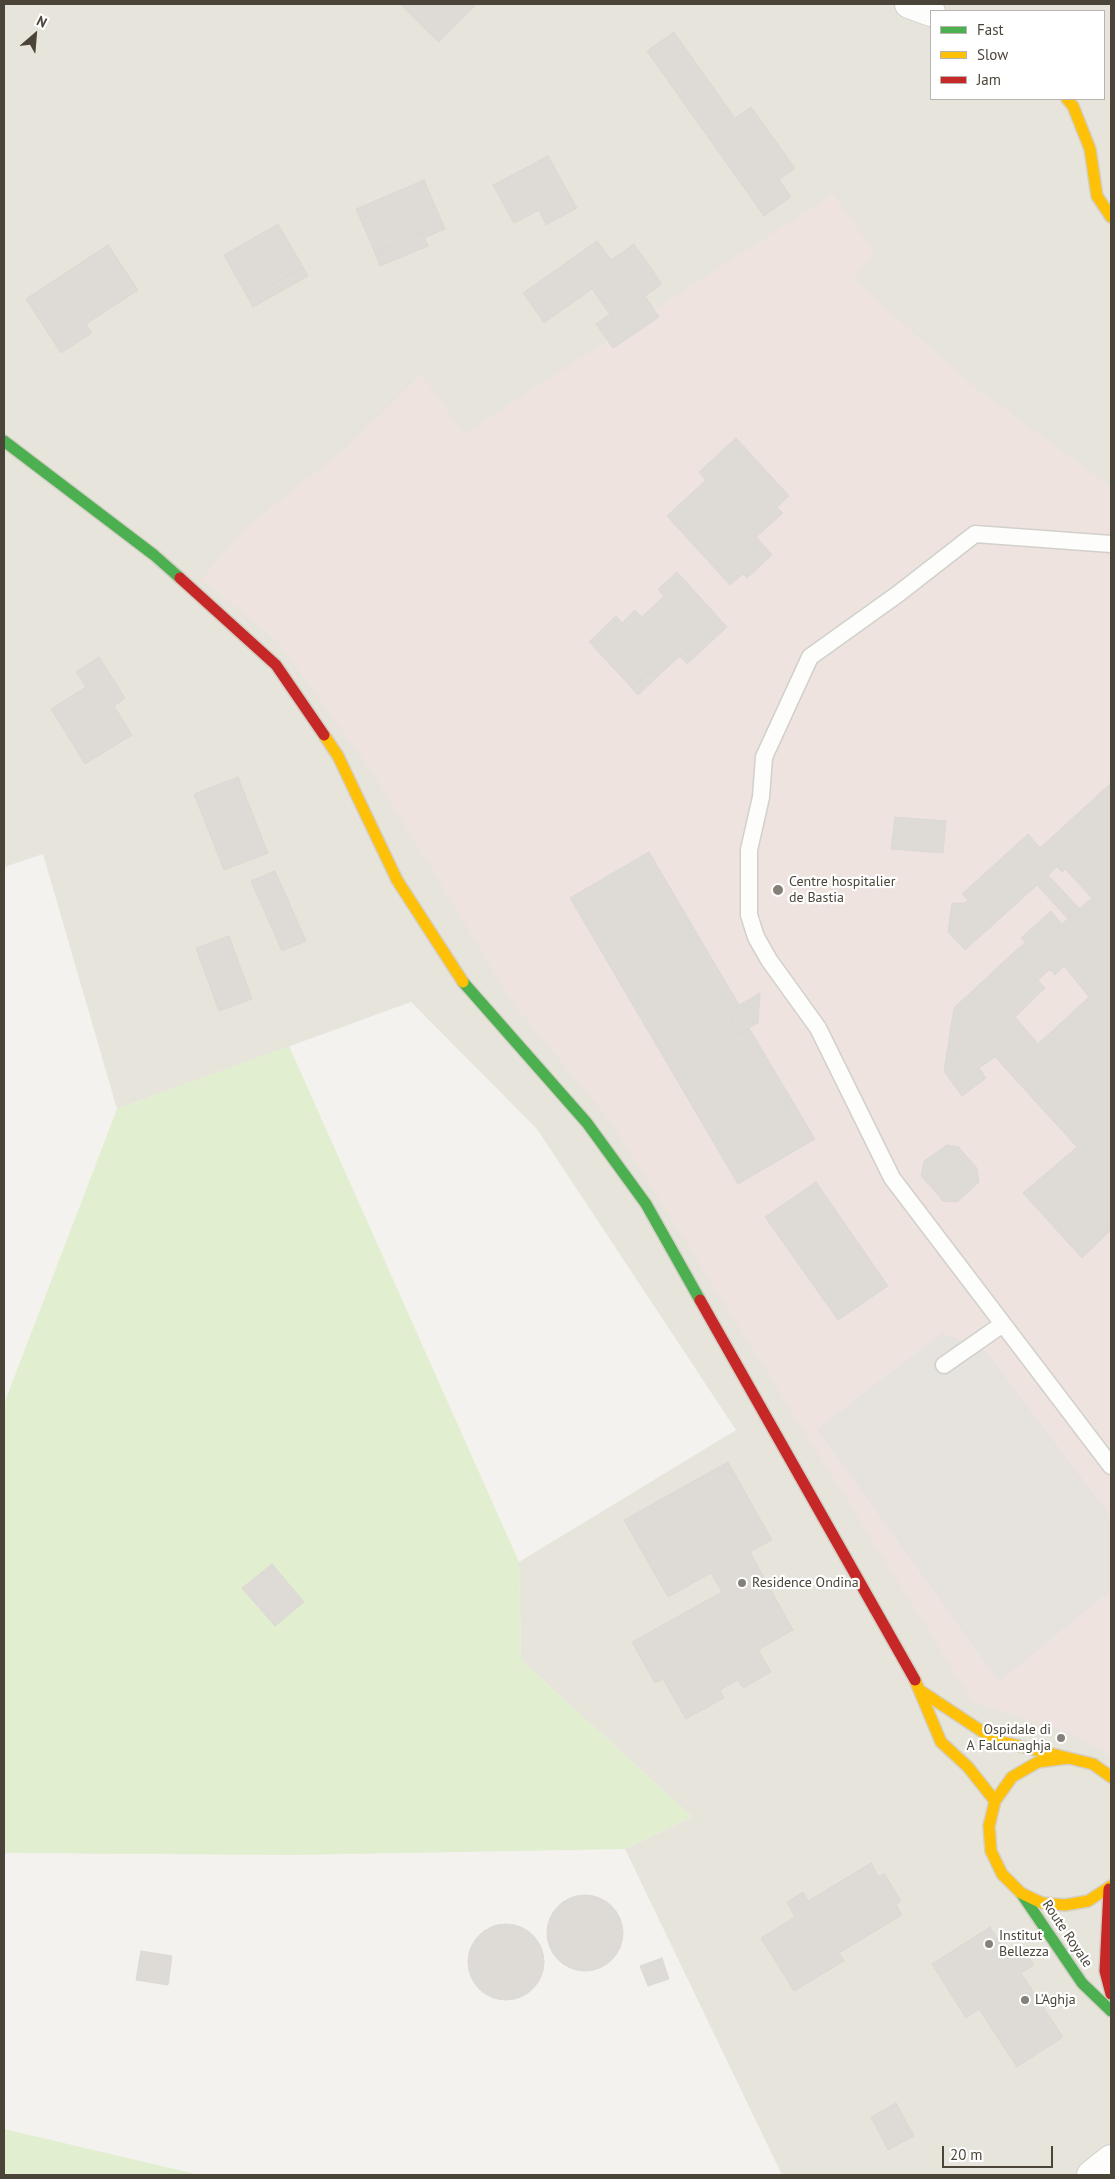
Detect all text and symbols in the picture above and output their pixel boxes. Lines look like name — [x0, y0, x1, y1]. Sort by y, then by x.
north arrow — [10, 10, 60, 60]
legend — [930, 10, 1105, 100]
text: N — [34, 12, 50, 32]
text: Fast — [977, 20, 1004, 39]
text: Slow — [977, 45, 1008, 64]
text: Jam — [977, 70, 1001, 89]
place label: Centre hospitalier de Bastia — [789, 874, 895, 906]
marker: Centre hospitalier de Bastia — [771, 883, 785, 897]
place label: Residence Ondina — [752, 1575, 859, 1591]
marker: Residence Ondina — [736, 1577, 748, 1589]
place label: Ospidale di A Falcunaghja — [966, 1722, 1051, 1754]
marker: Ospidale di A Falcunaghja — [1055, 1732, 1067, 1744]
street label: Route Royale — [1038, 1897, 1096, 1971]
place label: Institut Bellezza — [999, 1928, 1049, 1960]
marker: Institut Bellezza — [983, 1938, 995, 1950]
place label: L'Aghja — [1035, 1992, 1076, 2008]
marker: L'Aghja — [1019, 1994, 1031, 2006]
scale bar — [945, 2136, 1056, 2168]
text: 20 m — [950, 2145, 983, 2164]

